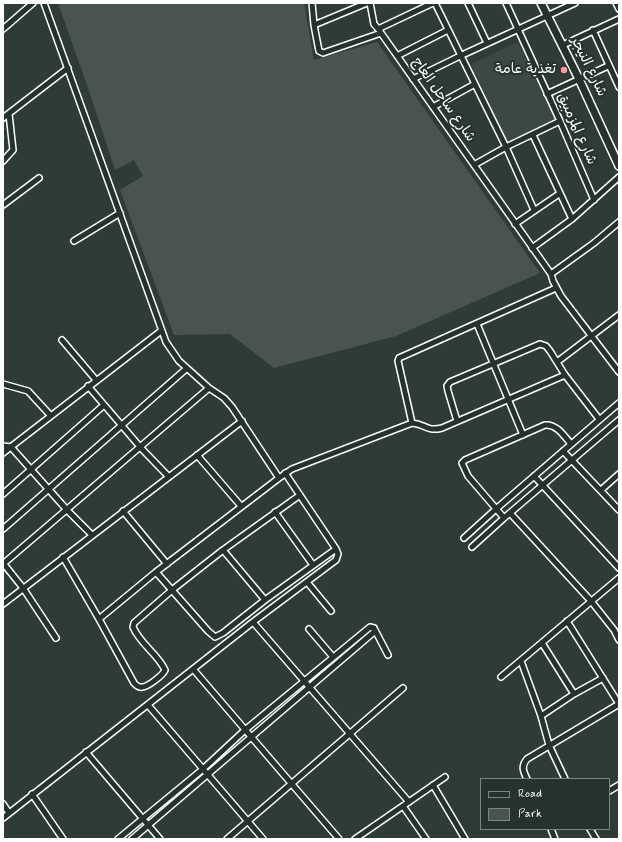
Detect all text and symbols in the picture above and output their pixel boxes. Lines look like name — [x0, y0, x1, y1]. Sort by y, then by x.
street label: شارع النيجر — [566, 34, 610, 100]
street label: شارع ساحل العاج — [408, 55, 478, 145]
place label: تغذية عامة — [495, 62, 556, 78]
marker: تغذية عامة — [559, 65, 569, 75]
street label: شارع المزمبيق — [553, 90, 599, 168]
legend — [480, 778, 610, 830]
text: Road — [518, 786, 542, 802]
text: Park — [518, 806, 542, 822]

